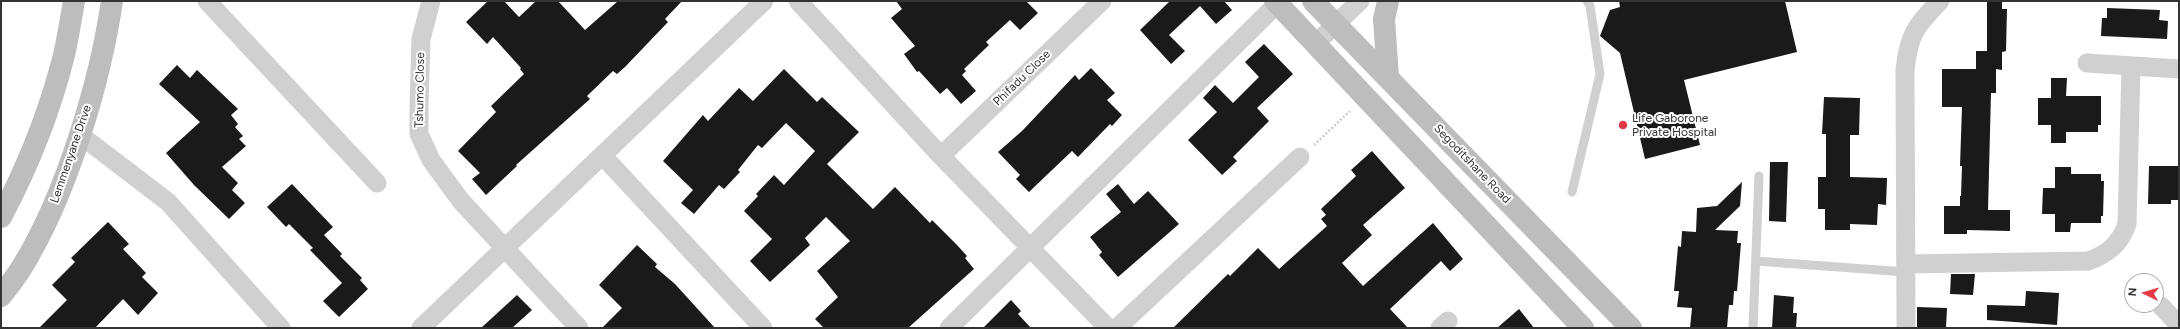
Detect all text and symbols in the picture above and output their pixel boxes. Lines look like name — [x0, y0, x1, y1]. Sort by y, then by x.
street label: Phifadu Close — [990, 47, 1054, 109]
street label: Tshumo Close — [412, 52, 428, 128]
street label: Lemmenyane Drive — [47, 103, 95, 205]
place label: Life Gaborone Private Hospital — [1632, 111, 1717, 139]
marker: Life Gaborone Private Hospital — [1617, 119, 1629, 131]
street label: Segoditshane Road — [1431, 121, 1513, 207]
north arrow — [2124, 273, 2164, 313]
text: N — [2126, 287, 2139, 297]

